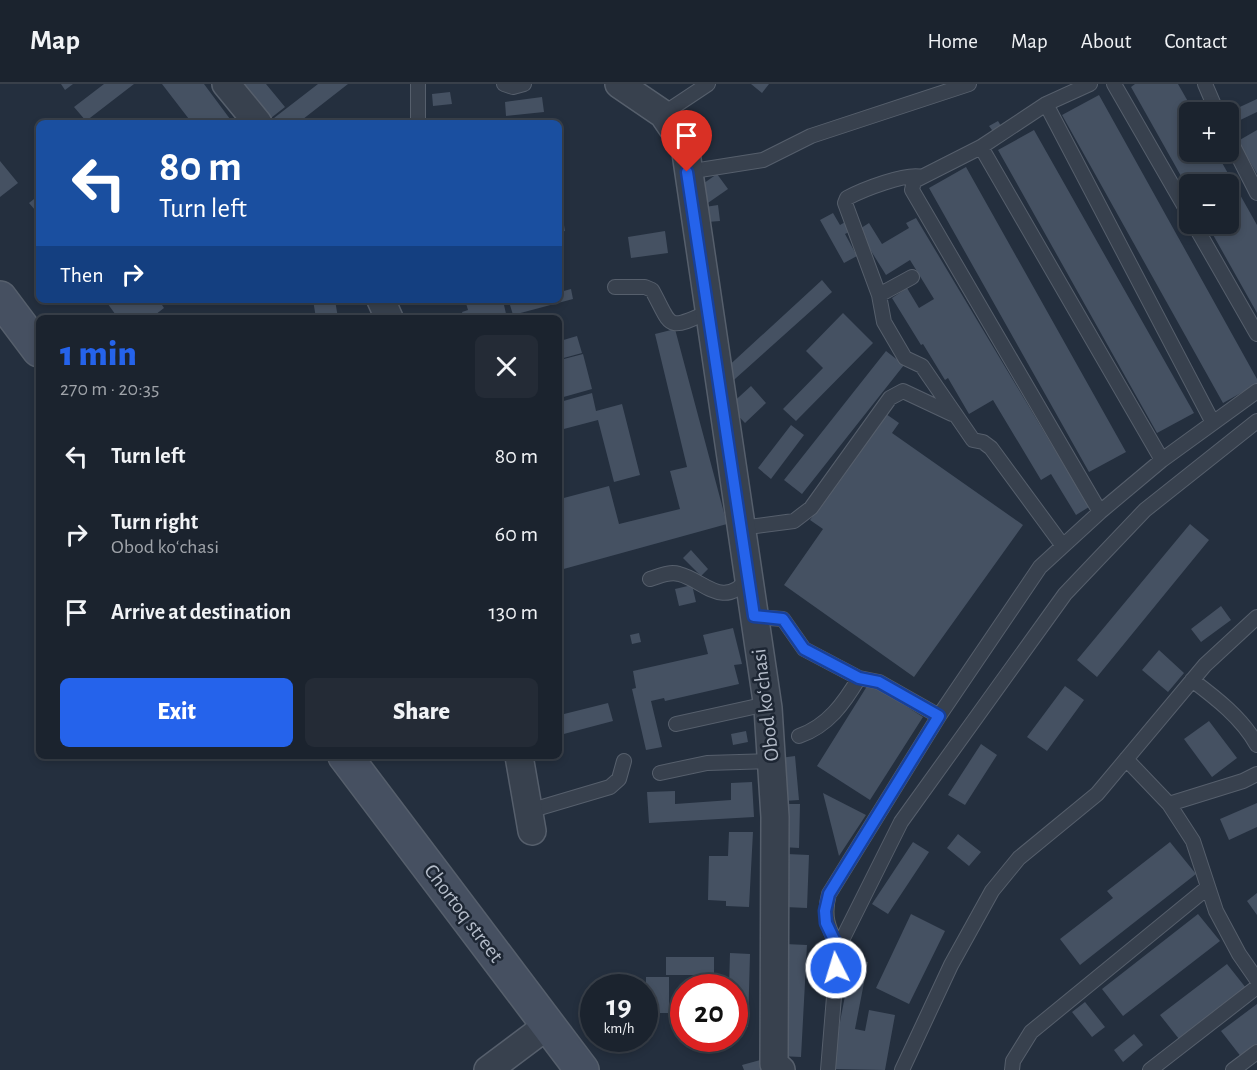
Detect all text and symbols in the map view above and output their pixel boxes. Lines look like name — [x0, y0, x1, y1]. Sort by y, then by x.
text: Map — [30, 27, 80, 55]
text: Home — [927, 31, 978, 52]
text: Map — [1011, 31, 1048, 52]
text: About — [1081, 31, 1131, 52]
text: Contact — [1164, 31, 1227, 52]
map controls — [1179, 102, 1239, 234]
button: + — [1179, 102, 1239, 162]
pin — [661, 110, 712, 172]
icon: arrive — [670, 119, 703, 152]
icon: left — [60, 144, 138, 222]
text: 80 m — [159, 146, 242, 188]
button: − — [1179, 174, 1239, 234]
text: Turn left — [159, 195, 247, 222]
icon: right — [116, 258, 149, 291]
text: Then — [60, 264, 104, 286]
button: close — [475, 335, 538, 398]
text: 1 min — [60, 336, 137, 372]
text: 270 m · 20:35 — [60, 379, 159, 399]
icon: left — [60, 440, 93, 473]
text: Turn left — [111, 445, 185, 467]
text: 80 m — [495, 445, 538, 467]
text: Turn right — [111, 511, 198, 533]
icon: right — [60, 518, 93, 551]
text: 60 m — [495, 523, 538, 545]
text: Obod koʻchasi — [111, 537, 219, 557]
icon: arrive — [60, 596, 93, 629]
text: Arrive at destination — [111, 601, 291, 623]
text: 130 m — [489, 601, 538, 623]
street label: Obod koʻchasi — [748, 647, 783, 762]
button: Exit — [60, 678, 293, 747]
button: Share — [305, 678, 538, 747]
street label: Chortoq street — [420, 860, 507, 967]
position arrow — [804, 936, 868, 1000]
speed limit sign: 20 — [670, 974, 748, 1052]
text: 19 — [606, 991, 632, 1021]
text: km/h — [604, 1021, 634, 1036]

